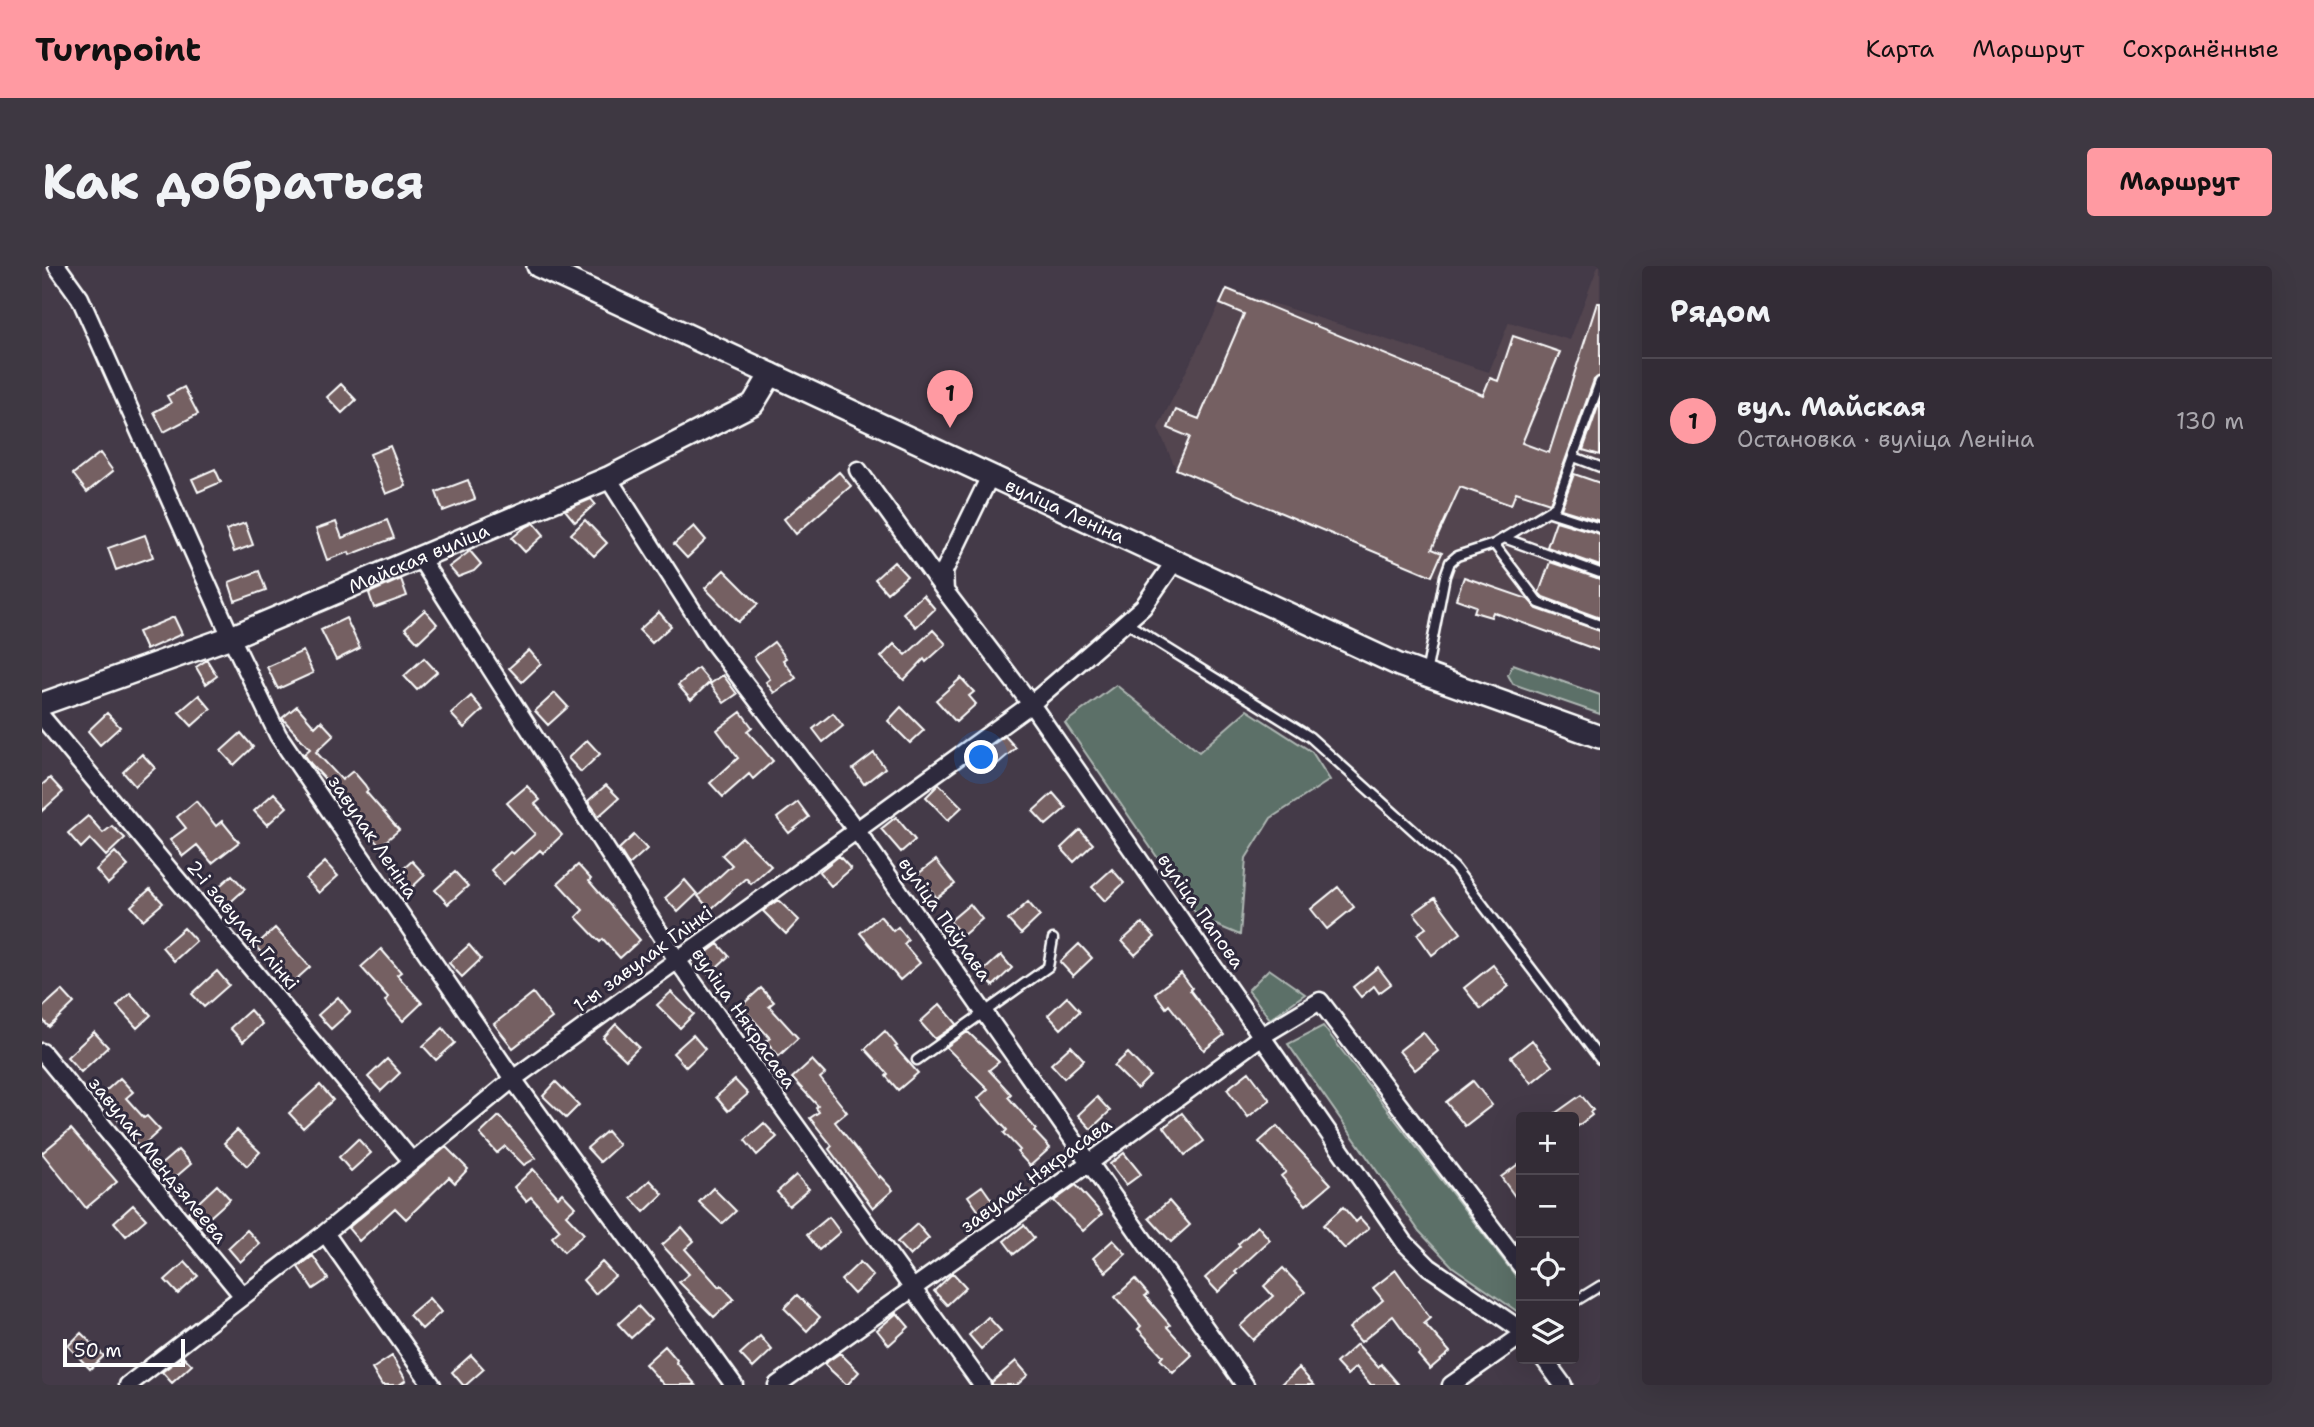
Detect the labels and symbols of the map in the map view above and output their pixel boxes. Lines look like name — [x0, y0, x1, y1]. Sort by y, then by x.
pin: 1 — [927, 370, 973, 428]
street label: вуліца Леніна — [1001, 472, 1129, 549]
street label: Майская вуліца — [344, 517, 493, 599]
your location — [964, 740, 998, 774]
street label: завулак Леніна — [322, 770, 424, 904]
street label: вуліца Папова — [1152, 848, 1250, 974]
street label: вуліца Паўлава — [893, 852, 997, 986]
street label: 2-і завулак Глінкі — [181, 855, 305, 995]
street label: 1-ы завулак Глінкі — [568, 900, 718, 1018]
street label: вуліца Някрасава — [686, 943, 802, 1093]
street label: завулак Мендзялеева — [83, 1072, 233, 1249]
street label: завулак Някрасава — [955, 1112, 1117, 1238]
scale bar — [63, 1336, 186, 1368]

